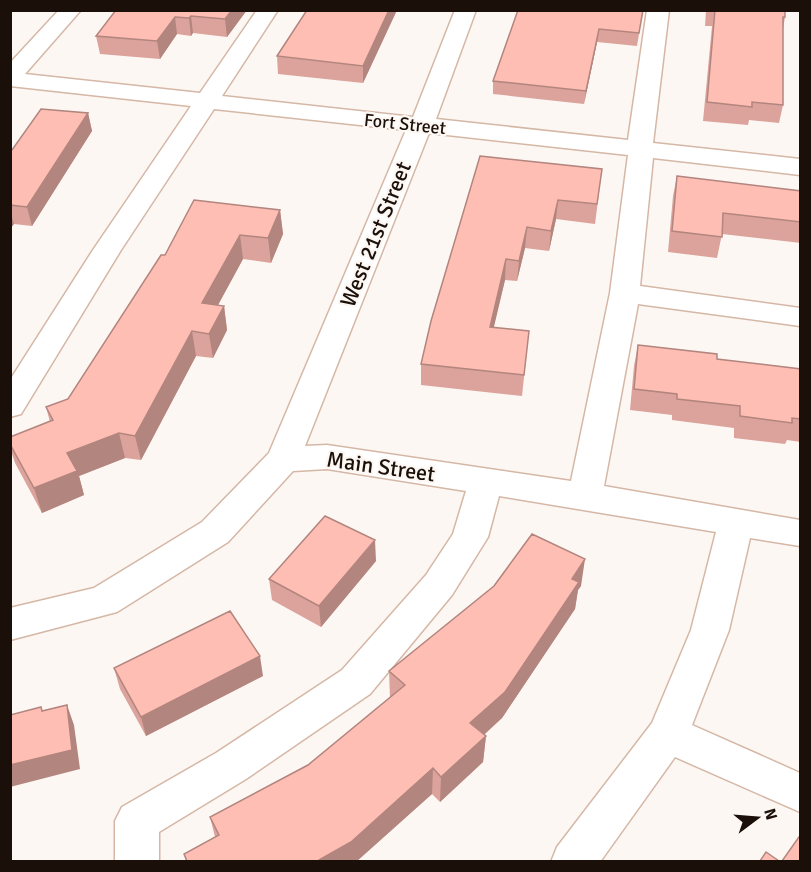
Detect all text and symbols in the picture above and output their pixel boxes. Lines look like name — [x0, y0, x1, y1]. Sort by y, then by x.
street label: Fort Street — [363, 109, 447, 139]
street label: West 21st Street — [334, 157, 417, 311]
street label: Main Street — [325, 446, 437, 487]
north arrow — [727, 788, 787, 848]
text: N — [759, 806, 782, 822]

